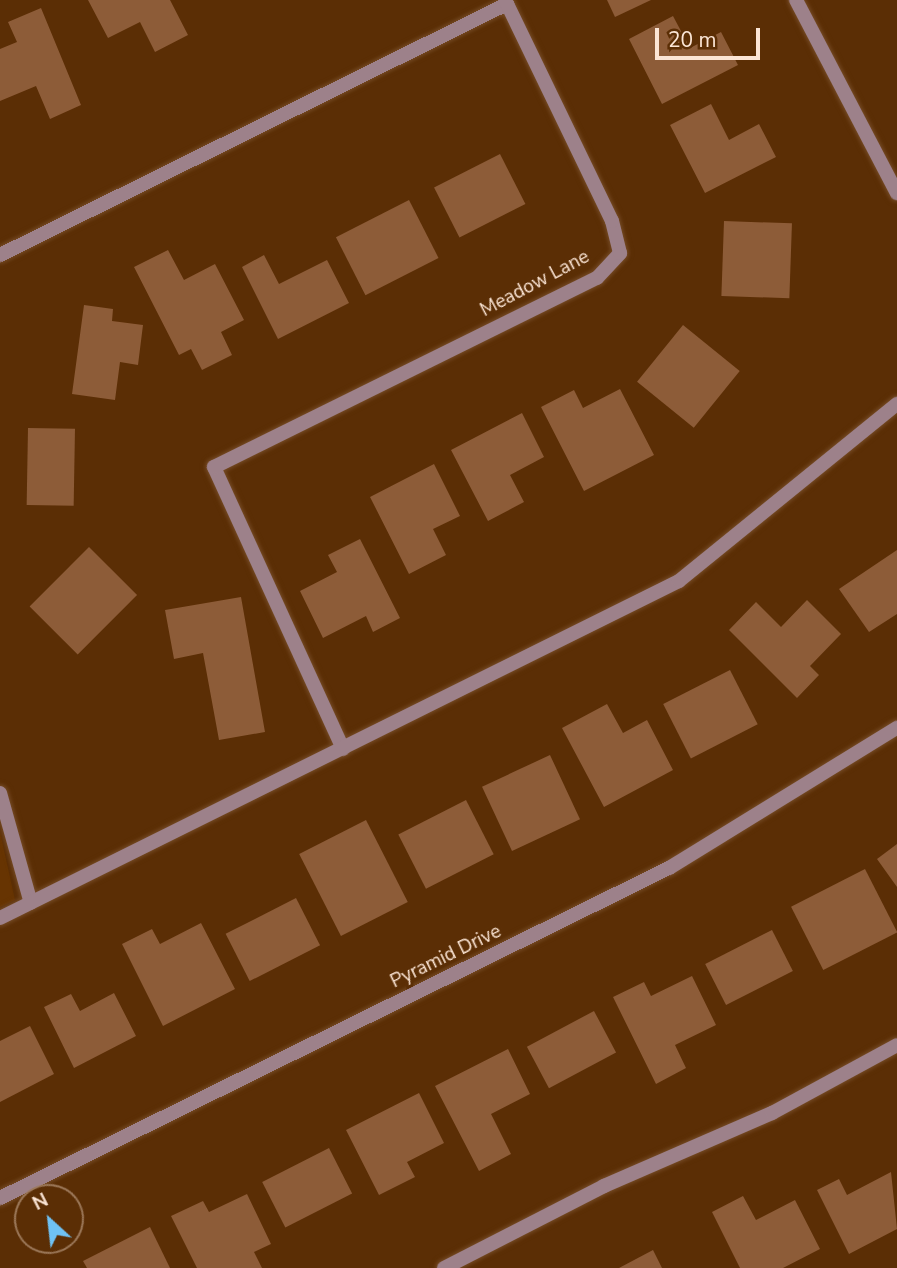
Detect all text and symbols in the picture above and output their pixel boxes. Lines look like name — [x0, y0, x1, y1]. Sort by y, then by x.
scale bar — [659, 14, 764, 58]
text: 20 m — [668, 26, 717, 54]
street label: Meadow Lane — [477, 246, 593, 322]
street label: Pyramid Drive — [387, 920, 505, 994]
north arrow — [14, 1184, 84, 1254]
text: N — [28, 1187, 53, 1217]

